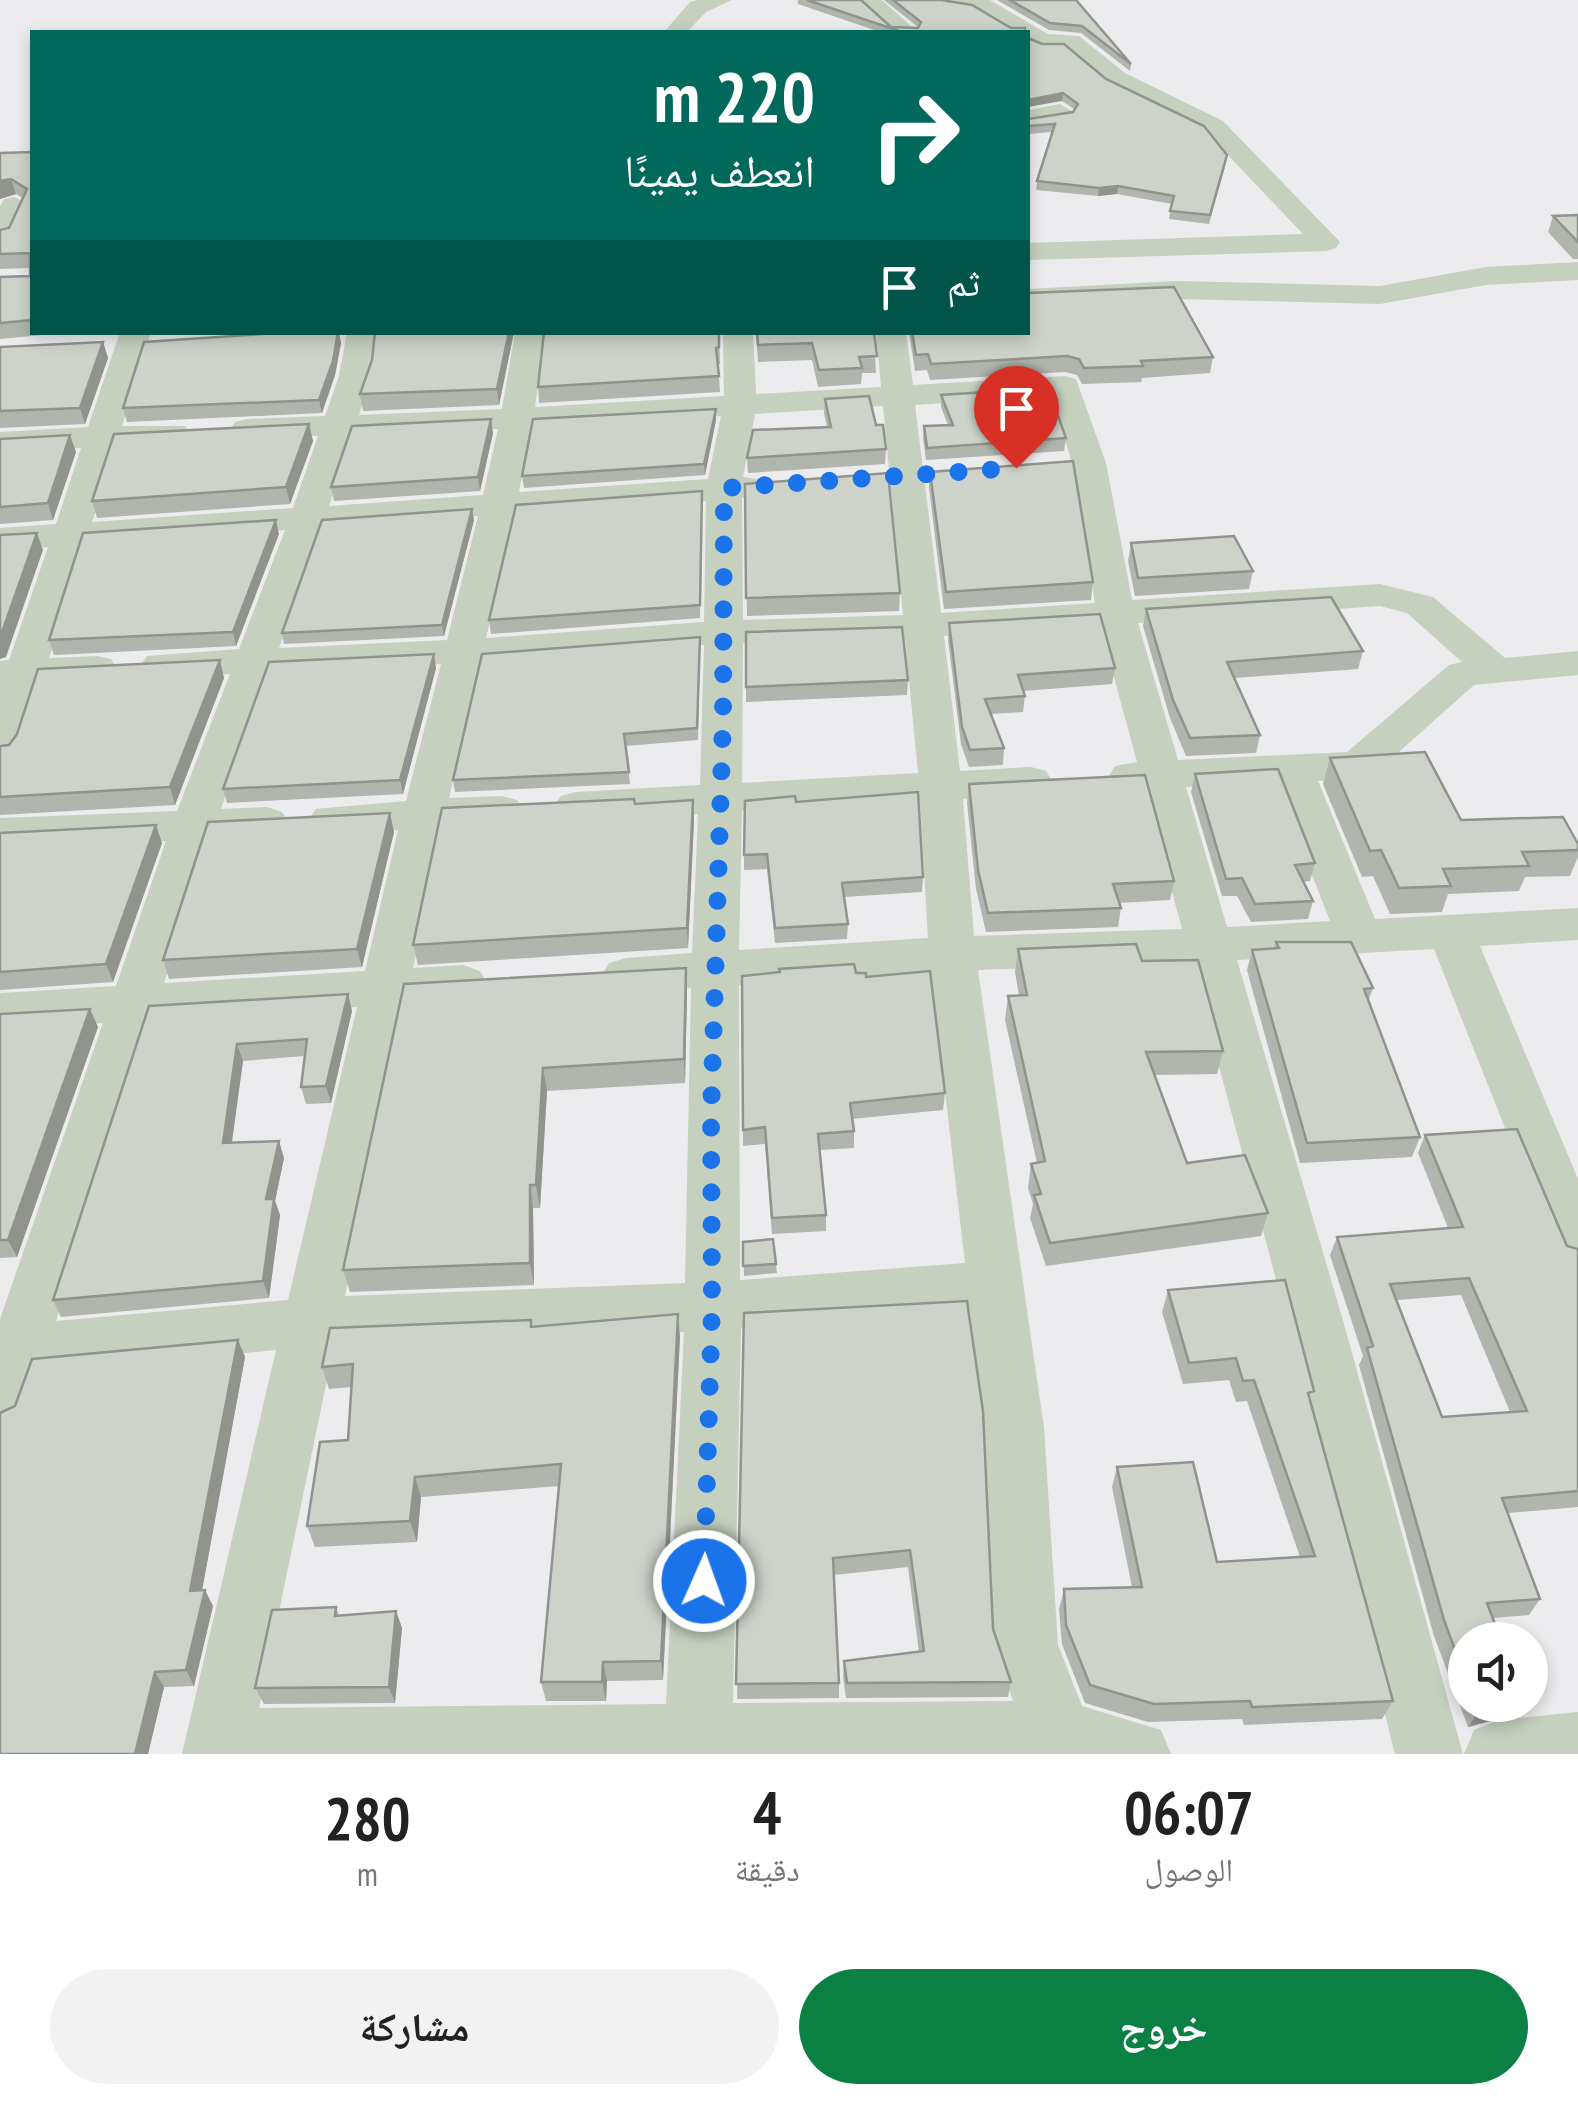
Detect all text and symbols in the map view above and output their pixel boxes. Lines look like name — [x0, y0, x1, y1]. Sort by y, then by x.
text: 220 m — [654, 51, 815, 141]
icon: right — [850, 70, 980, 200]
text: انعطف يمينًا — [624, 141, 815, 199]
text: ثم — [947, 257, 980, 306]
icon: arrive — [872, 260, 927, 315]
pin — [974, 366, 1059, 469]
icon: arrive — [989, 381, 1044, 436]
position arrow — [652, 1529, 756, 1633]
map controls — [1448, 1622, 1548, 1722]
button: sound — [1448, 1622, 1548, 1722]
text: 4 — [753, 1773, 782, 1851]
text: 06:07 — [1124, 1773, 1254, 1851]
text: 280 — [324, 1779, 410, 1857]
text: دقيقة — [735, 1848, 800, 1890]
text: الوصول — [1145, 1848, 1233, 1890]
text: m — [357, 1853, 378, 1895]
button: مشاركة — [50, 1969, 779, 2084]
button: خروج — [799, 1969, 1528, 2084]

